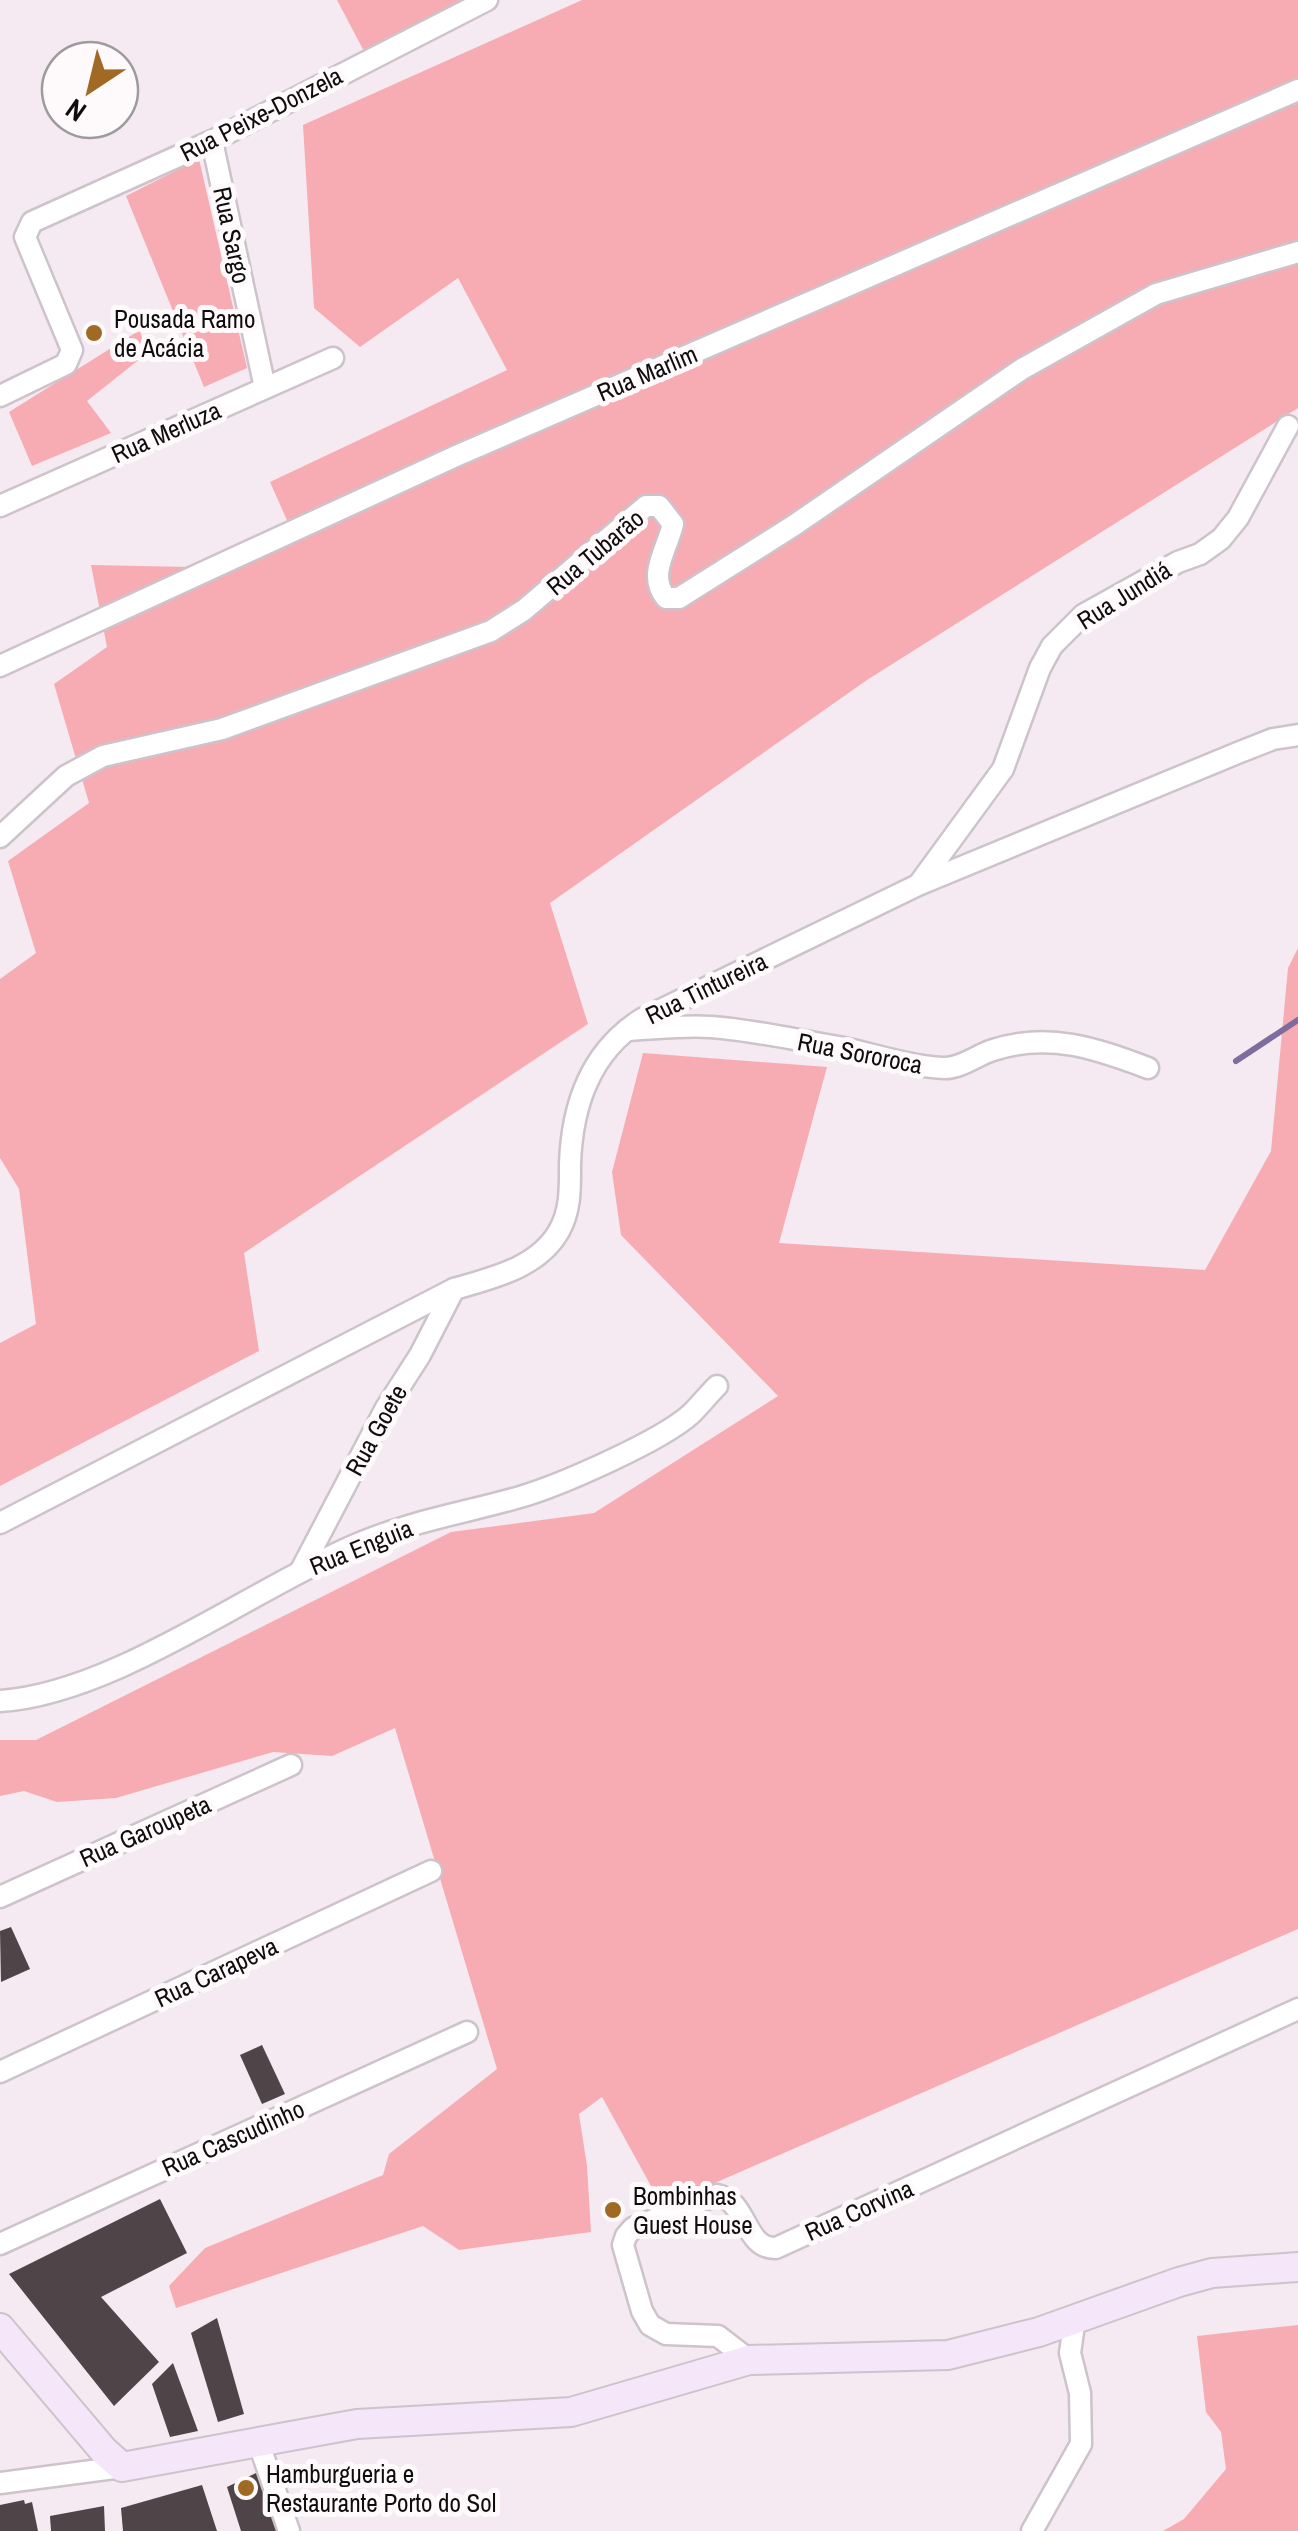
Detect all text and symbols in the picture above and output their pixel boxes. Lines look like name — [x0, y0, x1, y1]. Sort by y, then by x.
north arrow — [40, 40, 140, 140]
street label: Rua Peixe-Donzela — [174, 58, 348, 169]
text: N — [58, 90, 93, 131]
street label: Rua Sargo — [205, 184, 259, 286]
place label: Pousada Ramo de Acácia — [114, 302, 255, 365]
marker: Pousada Ramo de Acácia — [83, 322, 105, 344]
street label: Rua Marlim — [592, 337, 702, 409]
street label: Rua Merluza — [106, 393, 227, 471]
street label: Rua Tubarão — [539, 501, 651, 603]
street label: Rua Jundiá — [1071, 552, 1178, 637]
street label: Rua Tintureira — [640, 944, 773, 1032]
street label: Rua Sororoca — [795, 1024, 926, 1082]
street label: Rua Goete — [337, 1378, 415, 1482]
street label: Rua Enguia — [304, 1511, 418, 1583]
street label: Rua Garoupeta — [74, 1787, 216, 1875]
street label: Rua Carapeva — [149, 1928, 284, 2015]
street label: Rua Cascudinho — [156, 2091, 310, 2185]
street label: Rua Corvina — [800, 2171, 919, 2249]
place label: Bombinhas Guest House — [633, 2179, 753, 2242]
marker: Bombinhas Guest House — [602, 2199, 624, 2221]
place label: Hamburgueria e Restaurante Porto do Sol — [266, 2457, 496, 2520]
marker: Hamburgueria e Restaurante Porto do Sol — [235, 2477, 257, 2499]

